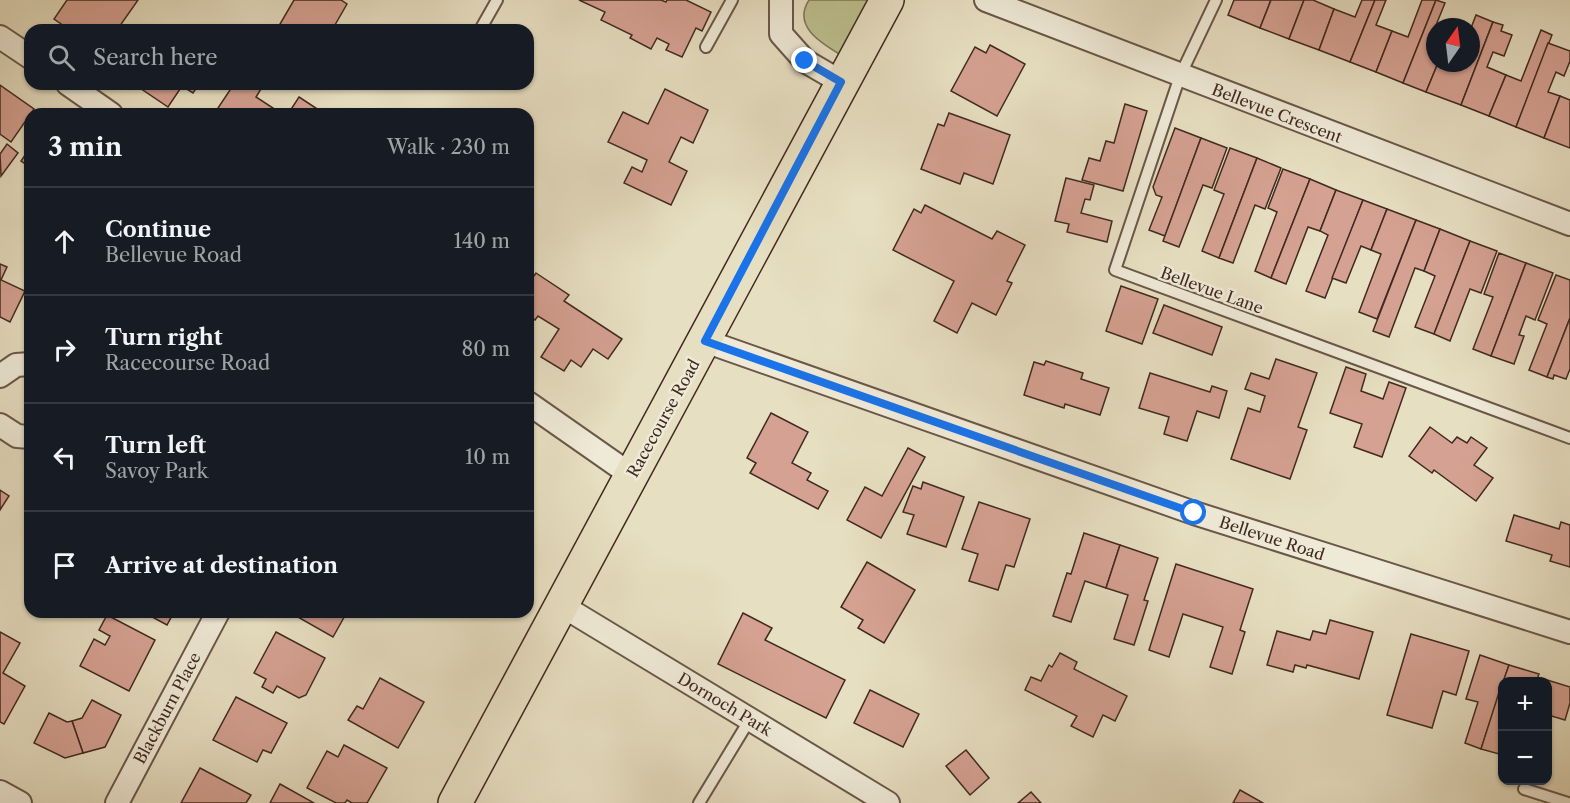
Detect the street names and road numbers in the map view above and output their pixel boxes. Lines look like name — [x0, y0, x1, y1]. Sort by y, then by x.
street label: Bellevue Crescent — [1209, 79, 1345, 147]
street label: Bellevue Lane — [1158, 262, 1266, 318]
street label: Racecourse Road — [622, 355, 704, 481]
street label: Bellevue Road — [1217, 512, 1327, 565]
street label: Blackburn Place — [129, 649, 205, 767]
street label: Dornoch Park — [674, 668, 777, 740]

